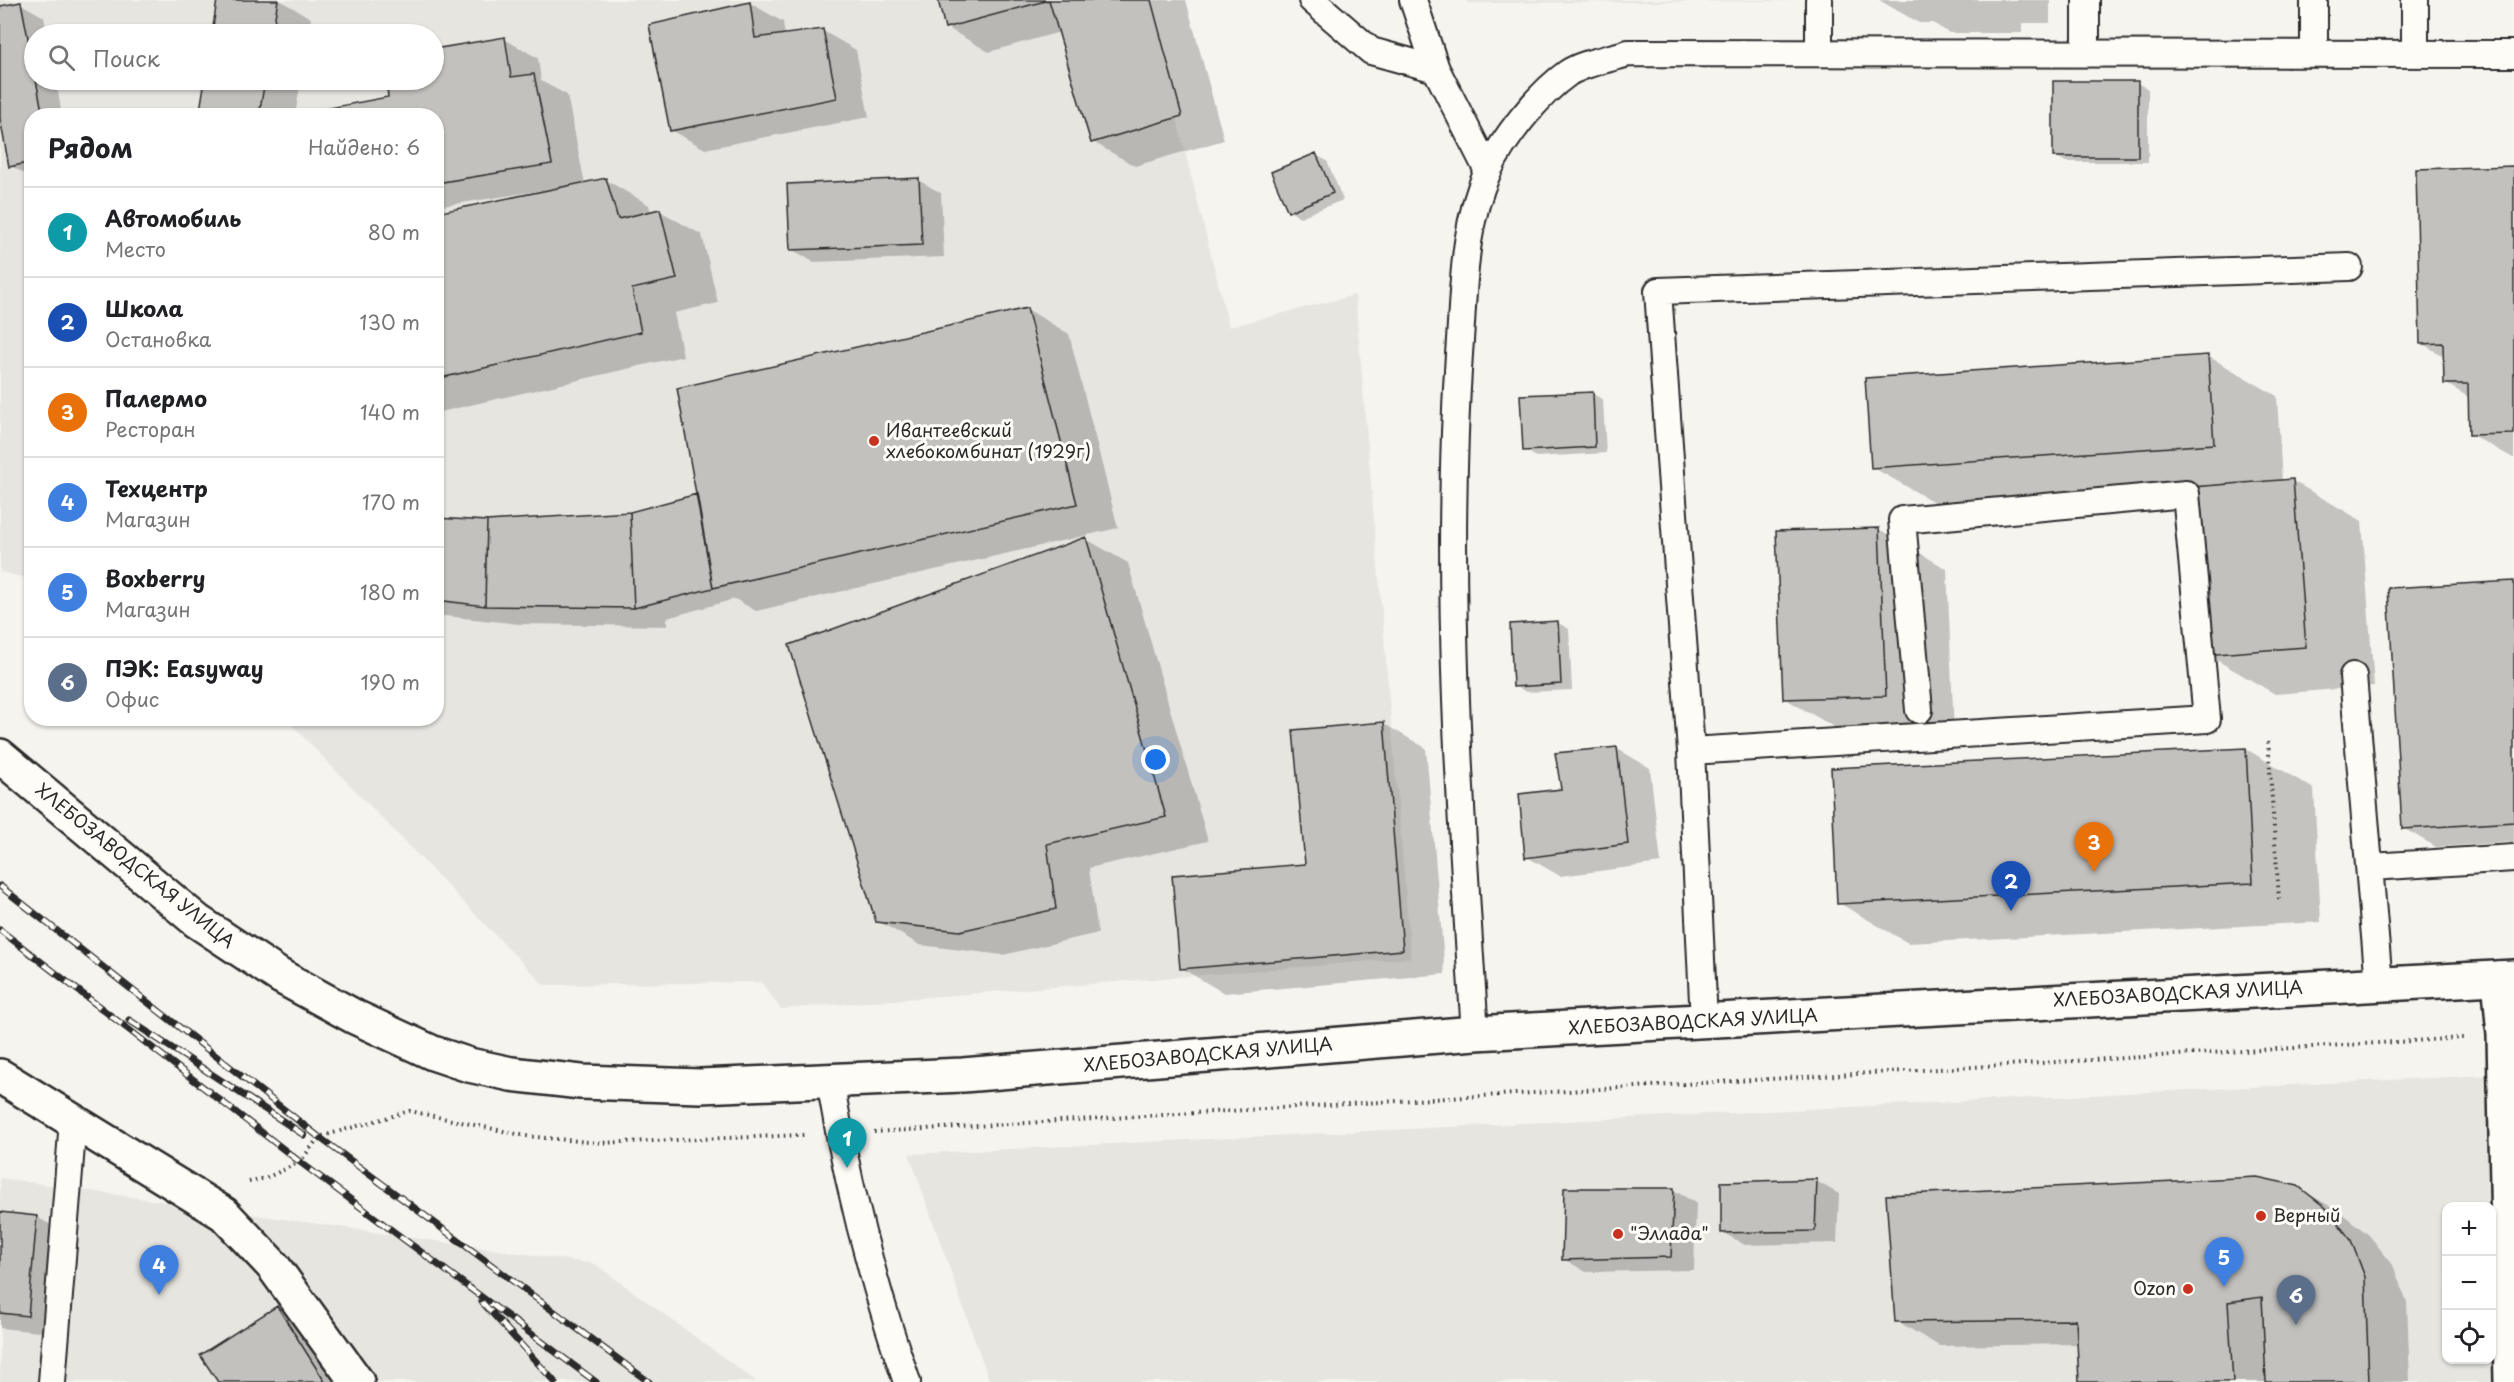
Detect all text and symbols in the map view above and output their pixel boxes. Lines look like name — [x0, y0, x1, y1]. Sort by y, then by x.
search box — [24, 24, 444, 90]
icon: search — [45, 41, 78, 74]
text: Поиск — [93, 41, 160, 74]
text: Рядом — [48, 128, 133, 167]
text: Найдено: 6 — [308, 132, 420, 162]
text: Автомобиль — [105, 201, 241, 234]
text: 1 — [63, 217, 72, 247]
text: 80 m — [368, 217, 420, 247]
text: Место — [105, 234, 166, 264]
text: Школа — [105, 291, 183, 324]
text: 2 — [60, 307, 75, 337]
text: 130 m — [360, 307, 420, 337]
text: Остановка — [105, 324, 211, 354]
text: Палермо — [105, 381, 207, 414]
text: 3 — [61, 397, 74, 427]
text: 140 m — [360, 397, 420, 427]
text: Ресторан — [105, 414, 196, 444]
place label: Ивантеевский хлебокомбинат (1929г) — [886, 416, 1091, 464]
marker: Ивантеевский хлебокомбинат (1929г) — [867, 434, 881, 448]
text: Техцентр — [105, 471, 208, 504]
text: 4 — [61, 487, 74, 517]
text: 170 m — [362, 487, 420, 517]
text: Магазин — [105, 504, 191, 534]
text: Boxberry — [105, 561, 205, 594]
text: 5 — [61, 577, 74, 607]
text: 180 m — [360, 577, 420, 607]
text: Магазин — [105, 594, 191, 624]
text: ПЭК: Easyway — [105, 651, 263, 684]
text: 6 — [60, 667, 75, 697]
text: 190 m — [361, 667, 420, 697]
text: Офис — [105, 684, 159, 714]
your location — [1141, 745, 1170, 774]
street label: ХЛЕБОЗАВОДСКАЯ УЛИЦА — [30, 776, 242, 954]
pin: 3 — [2074, 822, 2114, 872]
pin: 2 — [1992, 862, 2030, 911]
street label: ХЛЕБОЗАВОДСКАЯ УЛИЦА — [2052, 972, 2304, 1013]
street label: ХЛЕБОЗАВОДСКАЯ УЛИЦА — [1567, 1000, 1819, 1041]
street label: ХЛЕБОЗАВОДСКАЯ УЛИЦА — [1082, 1029, 1334, 1078]
pin: 1 — [828, 1118, 866, 1168]
place label: Верный — [2273, 1201, 2340, 1228]
map controls — [2442, 1202, 2496, 1364]
button: + — [2442, 1202, 2496, 1256]
marker: Верный — [2254, 1209, 2268, 1223]
place label: "Эллада" — [1630, 1219, 1709, 1246]
marker: "Эллада" — [1611, 1227, 1625, 1241]
pin: 5 — [2204, 1238, 2244, 1287]
pin: 4 — [140, 1246, 178, 1295]
button: − — [2442, 1256, 2496, 1310]
place label: Ozon — [2133, 1274, 2176, 1301]
pin: 6 — [2276, 1276, 2316, 1325]
marker: Ozon — [2181, 1282, 2195, 1296]
button: locate — [2442, 1310, 2496, 1364]

